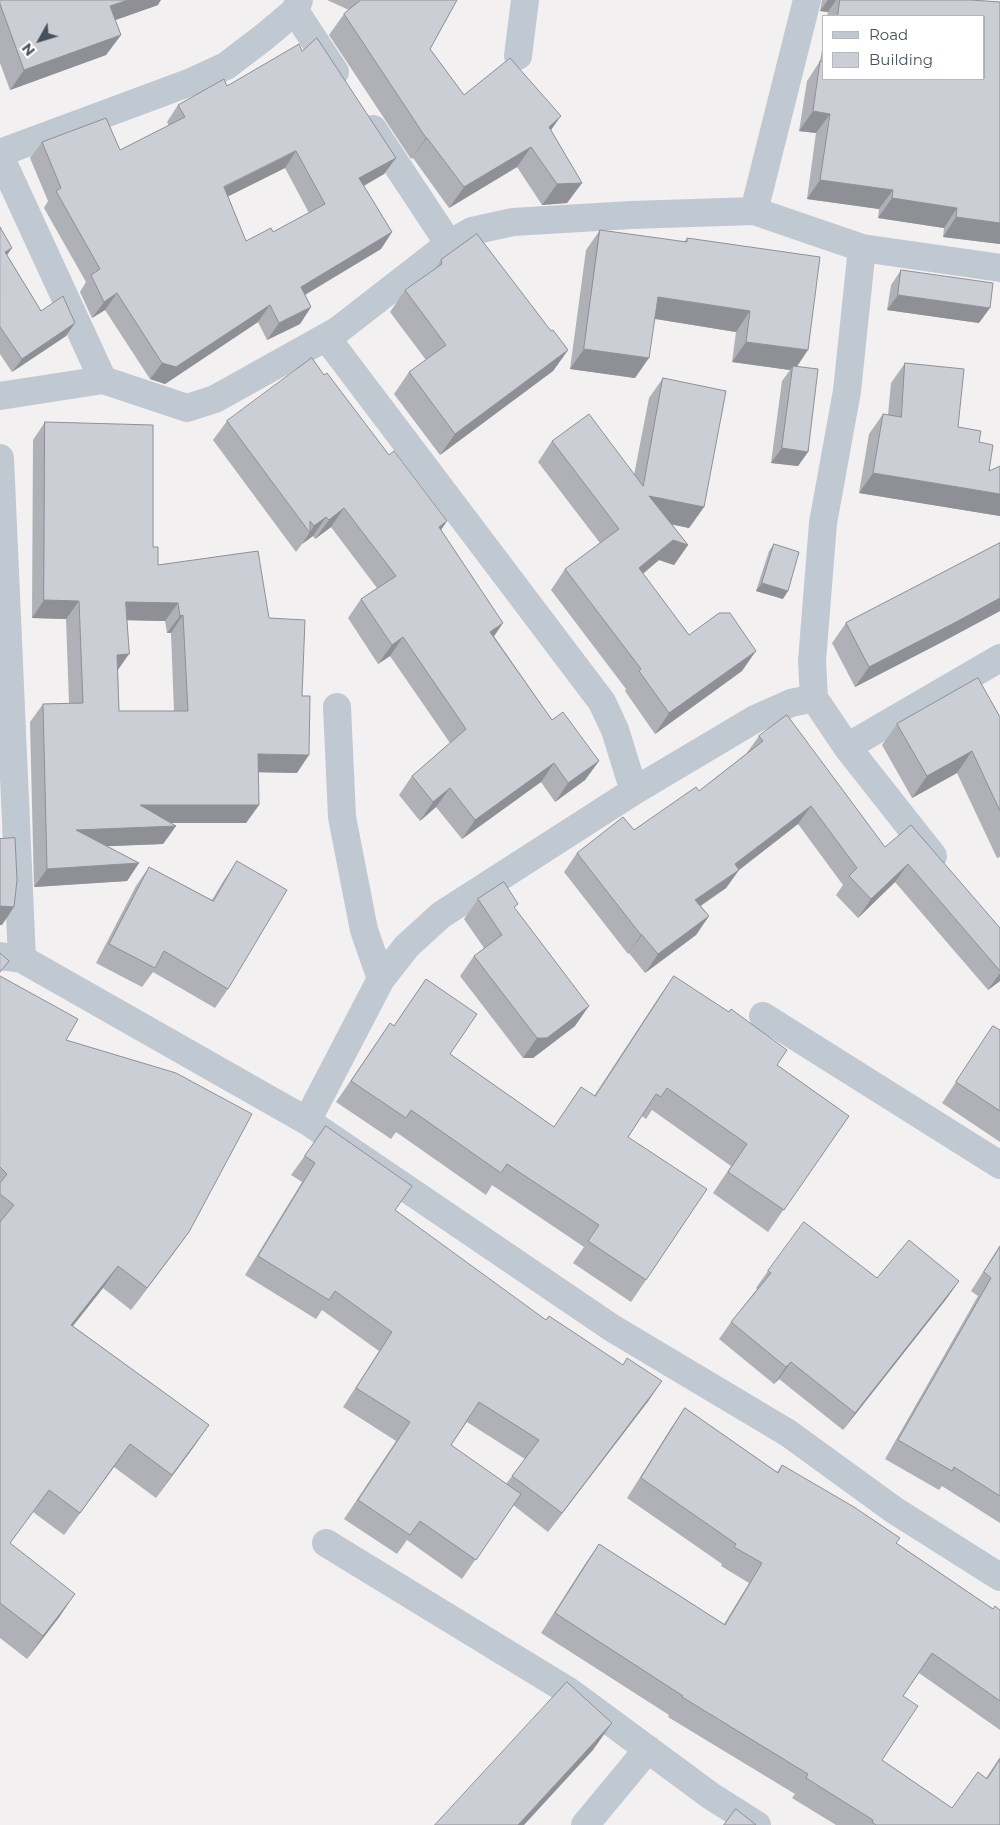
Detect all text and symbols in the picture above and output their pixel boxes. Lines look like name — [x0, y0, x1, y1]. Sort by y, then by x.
north arrow — [15, 15, 65, 65]
legend — [822, 15, 985, 80]
text: Road — [869, 25, 908, 44]
text: N — [18, 39, 39, 59]
text: Building — [869, 50, 933, 69]

